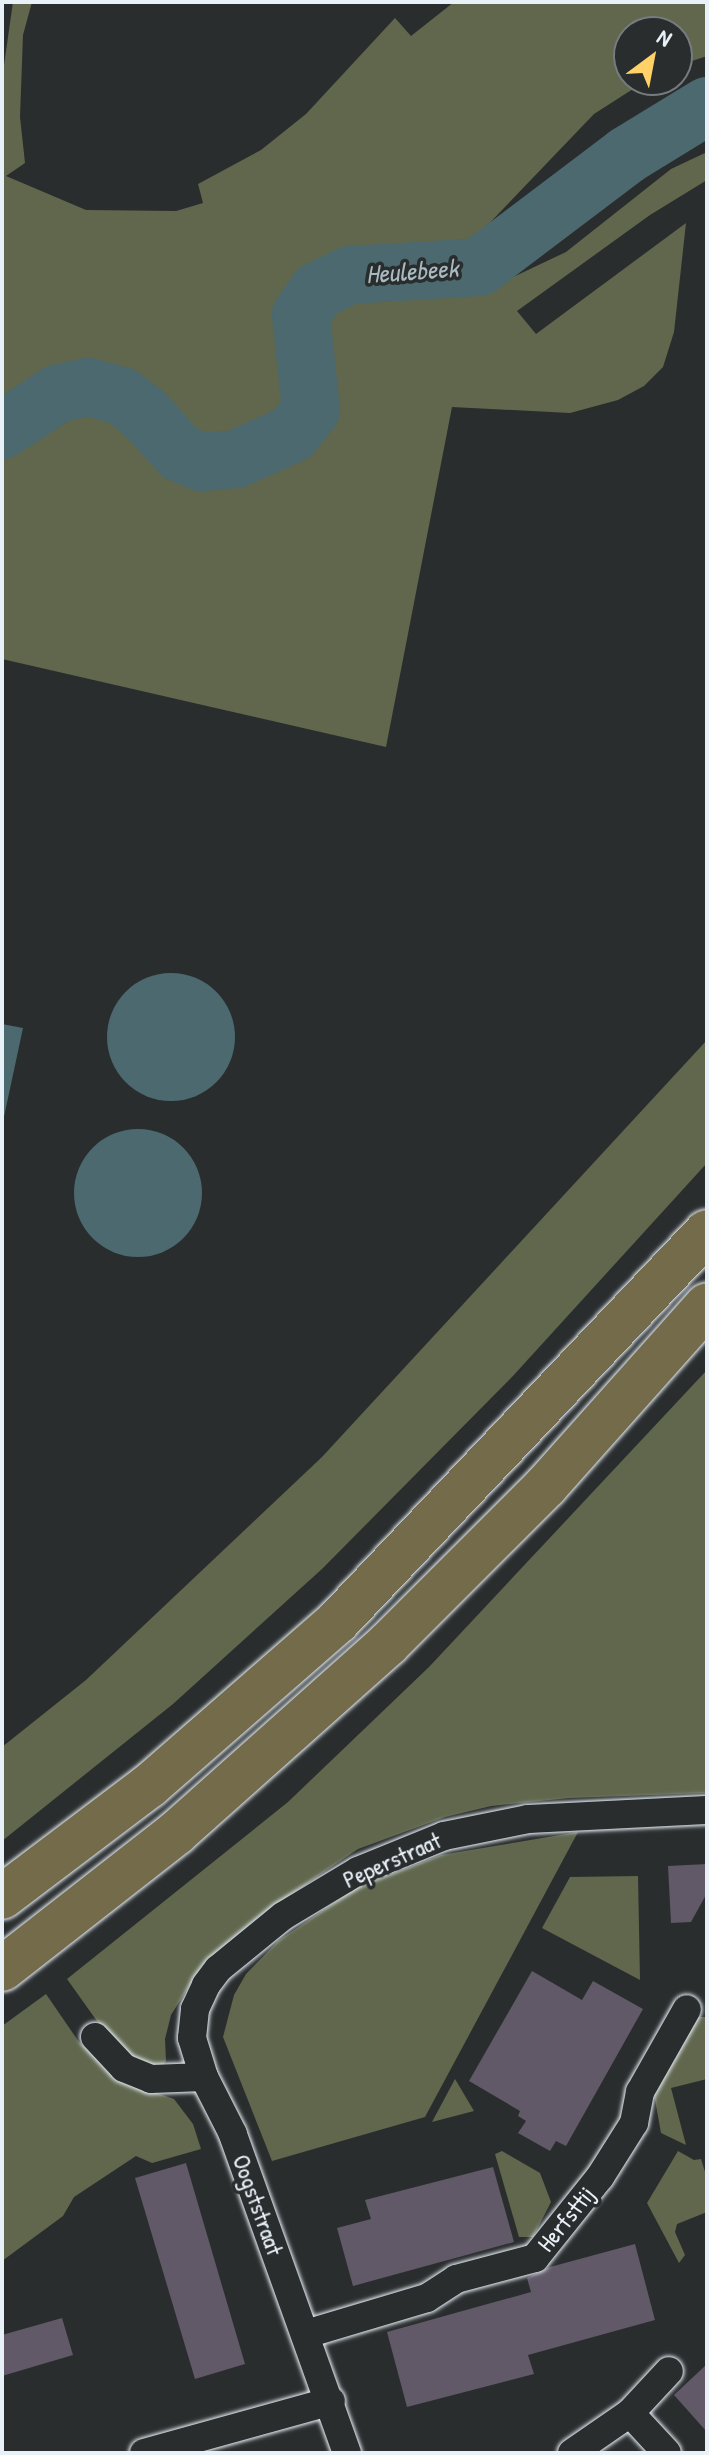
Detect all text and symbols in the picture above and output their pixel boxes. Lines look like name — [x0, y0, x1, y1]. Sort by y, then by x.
north arrow — [613, 16, 693, 96]
text: N — [652, 22, 678, 53]
water label: Heulebeek — [365, 252, 459, 290]
street label: Peperstraat — [339, 1826, 445, 1894]
street label: Oogststraat — [227, 2151, 289, 2259]
street label: Herfsttij — [531, 2181, 601, 2257]

